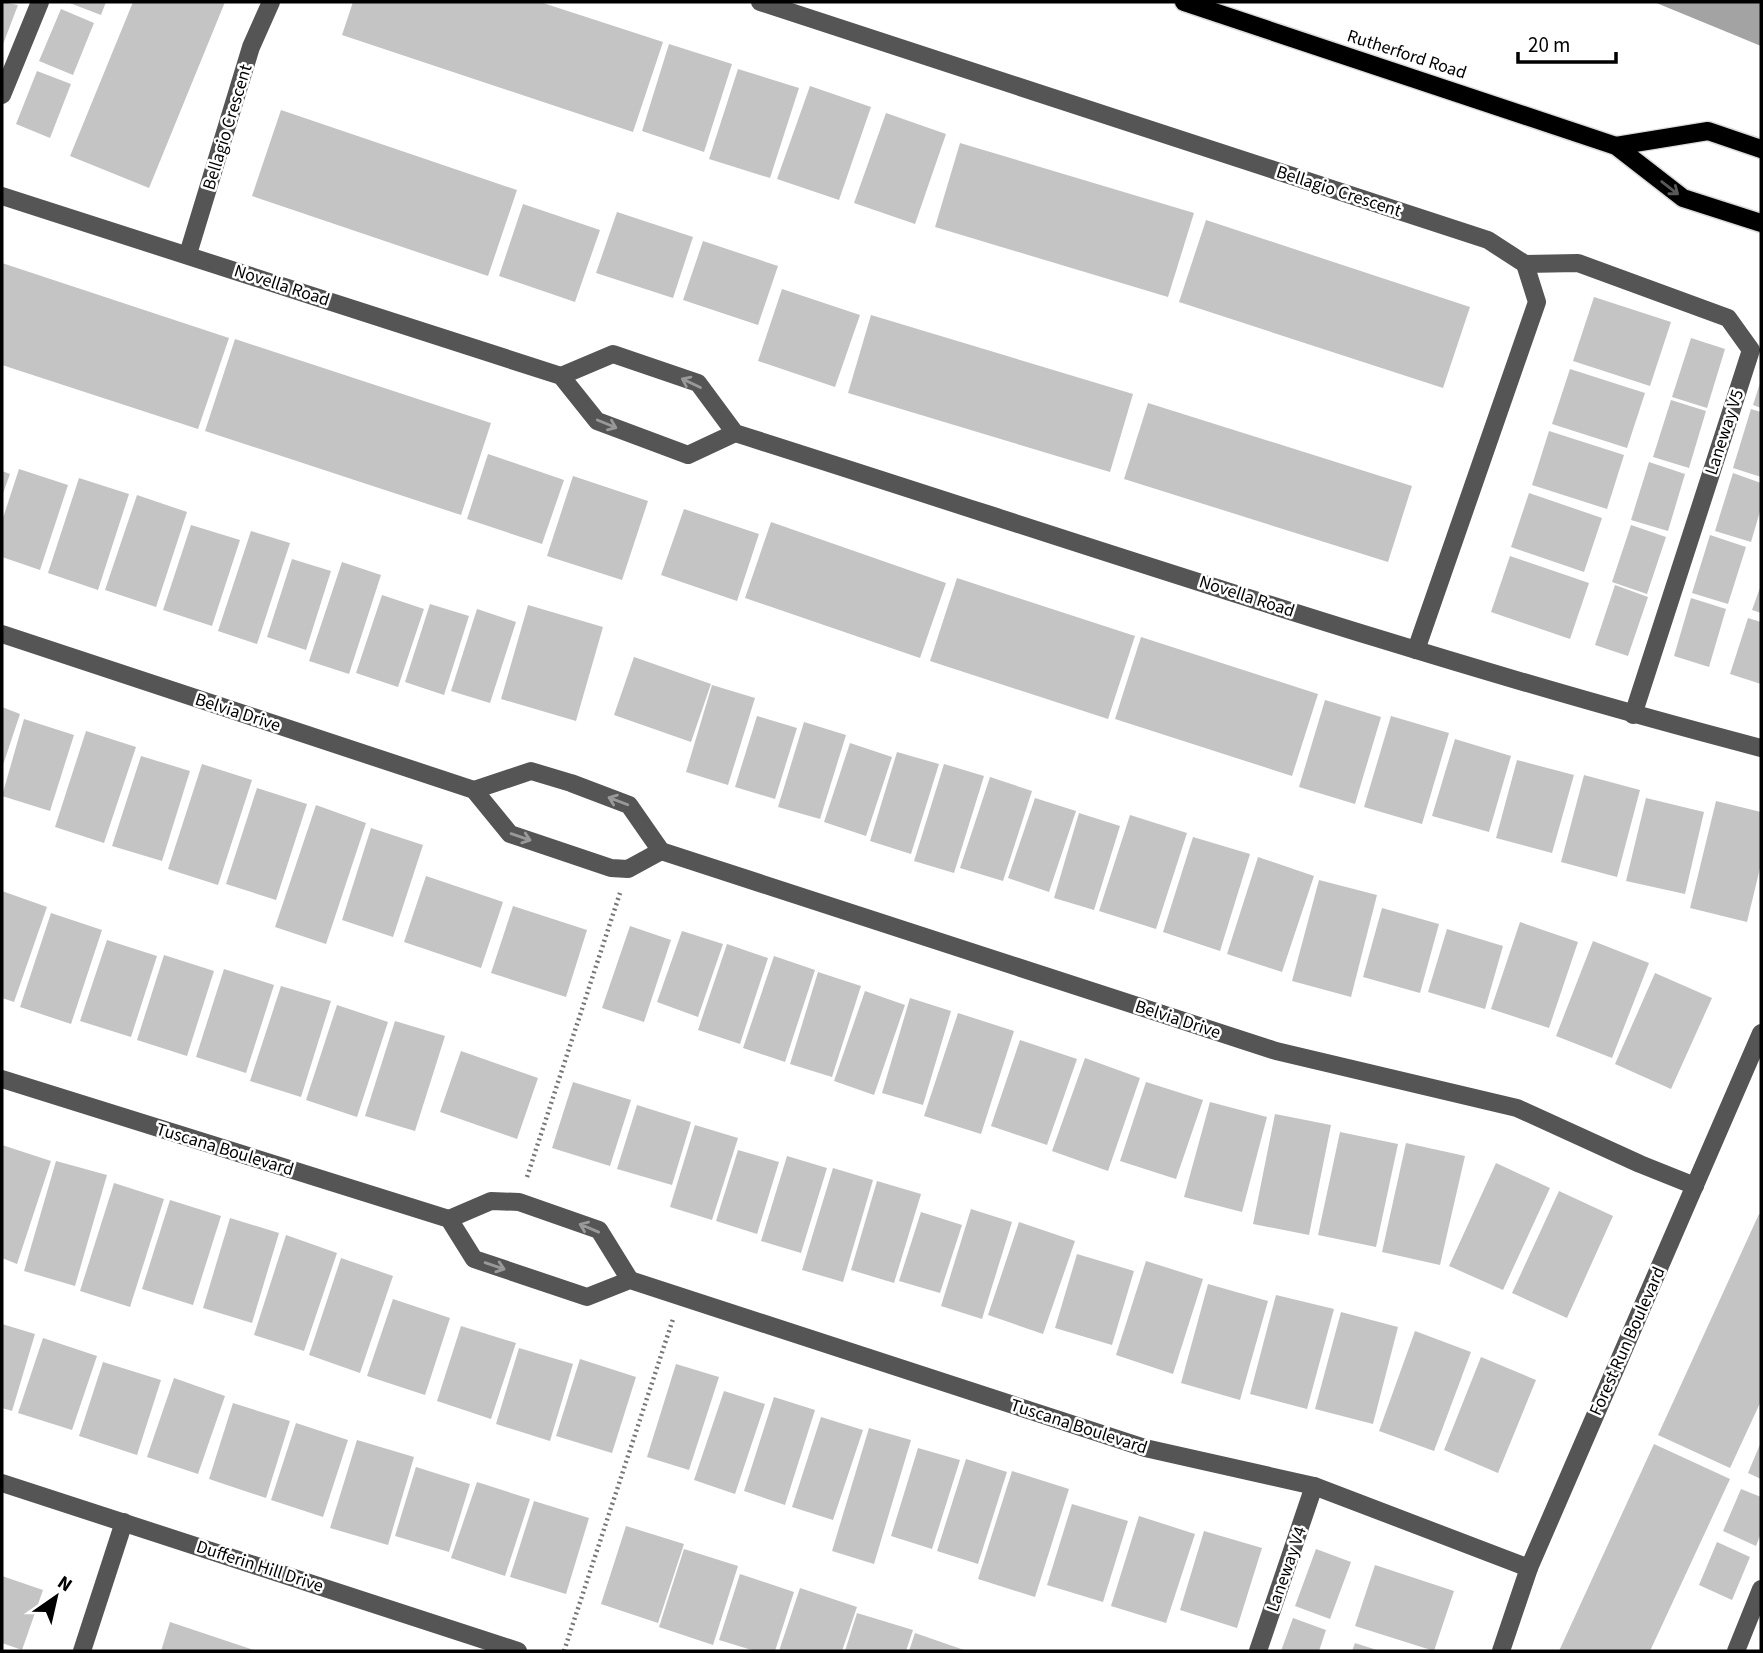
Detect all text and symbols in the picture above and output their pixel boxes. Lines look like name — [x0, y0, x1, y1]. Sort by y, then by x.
scale bar — [1518, 21, 1616, 65]
street label: Rutherford Road — [1344, 23, 1470, 86]
text: 20 m — [1528, 30, 1570, 60]
street label: Bellagio Crescent — [197, 61, 258, 193]
street label: Bellagio Crescent — [1273, 159, 1405, 223]
one-way arrow — [1661, 180, 1679, 195]
street label: Novella Road — [231, 258, 333, 313]
one-way arrow — [682, 375, 702, 389]
street label: Laneway V5 — [1699, 386, 1750, 478]
one-way arrow — [596, 419, 617, 432]
street label: Novella Road — [1196, 569, 1298, 624]
street label: Belvia Drive — [192, 687, 284, 738]
one-way arrow — [607, 793, 629, 806]
one-way arrow — [510, 832, 532, 844]
street label: Belvia Drive — [1132, 994, 1224, 1045]
street label: Tuscana Boulevard — [153, 1117, 297, 1182]
one-way arrow — [579, 1220, 600, 1233]
one-way arrow — [483, 1261, 505, 1273]
street label: Forest Run Boulevard — [1583, 1263, 1672, 1420]
street label: Tuscana Boulevard — [1007, 1393, 1151, 1460]
street label: Laneway V4 — [1260, 1523, 1313, 1615]
street label: Dufferin Hill Drive — [193, 1534, 327, 1599]
north arrow — [21, 1562, 91, 1632]
text: N — [52, 1569, 77, 1599]

